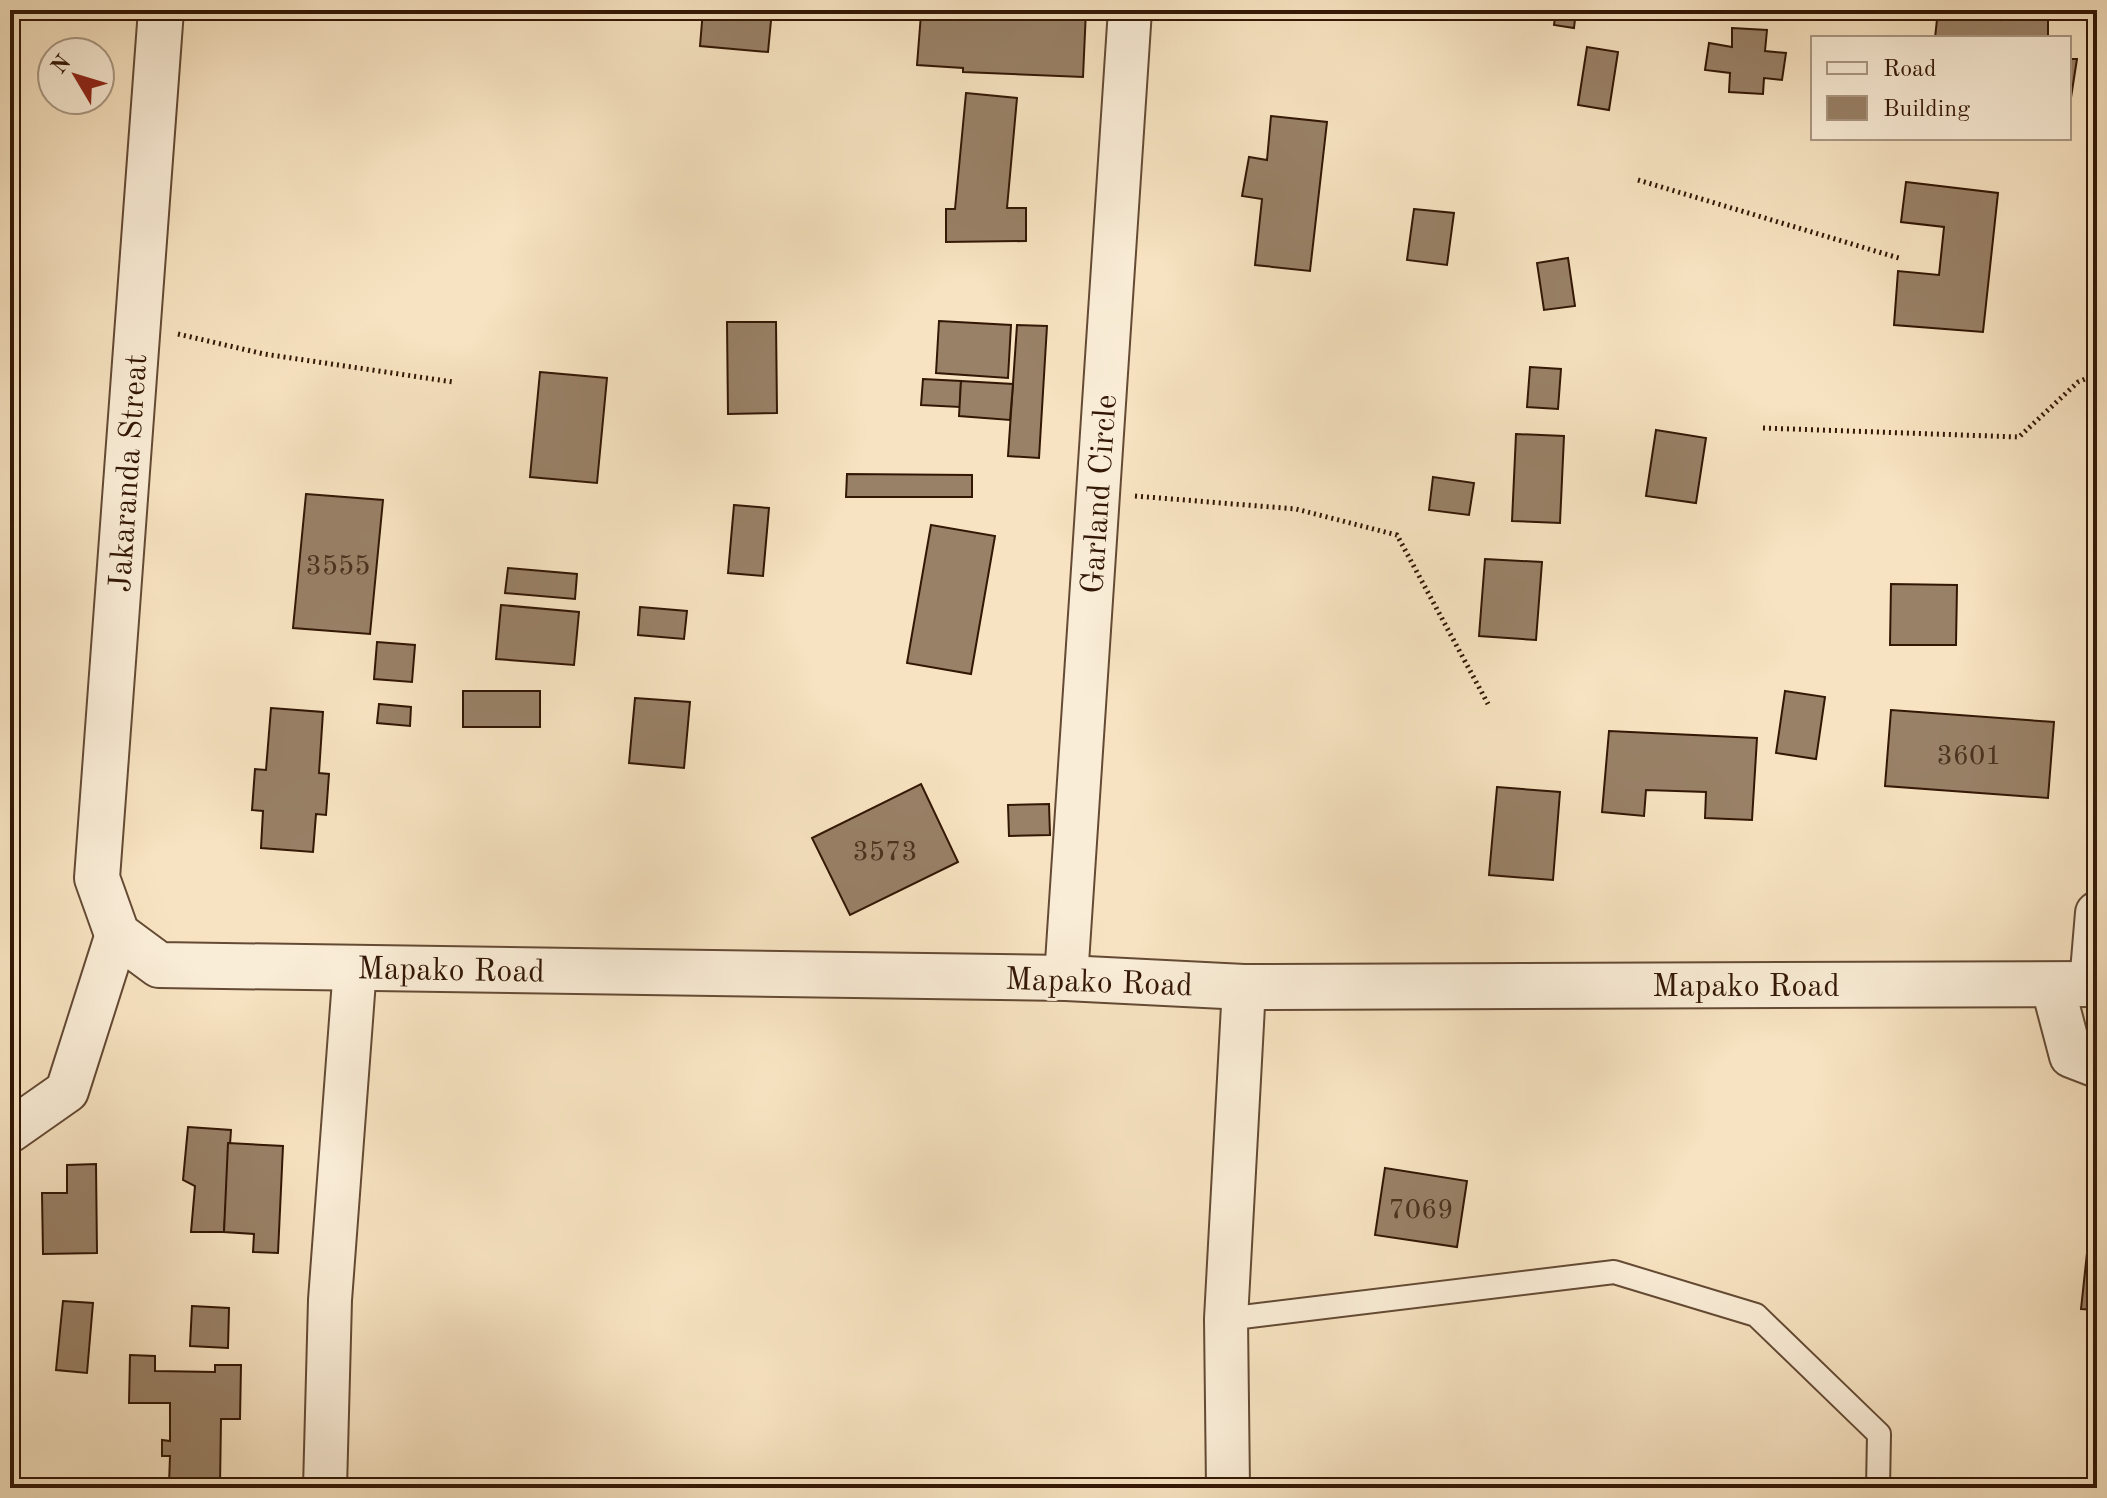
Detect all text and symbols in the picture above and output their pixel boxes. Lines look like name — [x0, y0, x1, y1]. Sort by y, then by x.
north arrow — [36, 36, 116, 116]
legend — [1811, 36, 2071, 140]
text: N — [48, 51, 76, 78]
text: Road — [1883, 58, 1936, 82]
text: Building — [1883, 98, 1970, 122]
street label: Jakaranda Streat — [106, 353, 154, 594]
street label: Garland Circle — [1078, 393, 1124, 595]
house number: 3555 — [306, 553, 370, 581]
house number: 3601 — [1937, 743, 2001, 771]
house number: 3573 — [853, 839, 917, 867]
street label: Mapako Road — [357, 954, 545, 990]
street label: Mapako Road — [1005, 965, 1193, 1003]
street label: Mapako Road — [1652, 972, 1840, 1004]
house number: 7069 — [1389, 1197, 1453, 1225]

